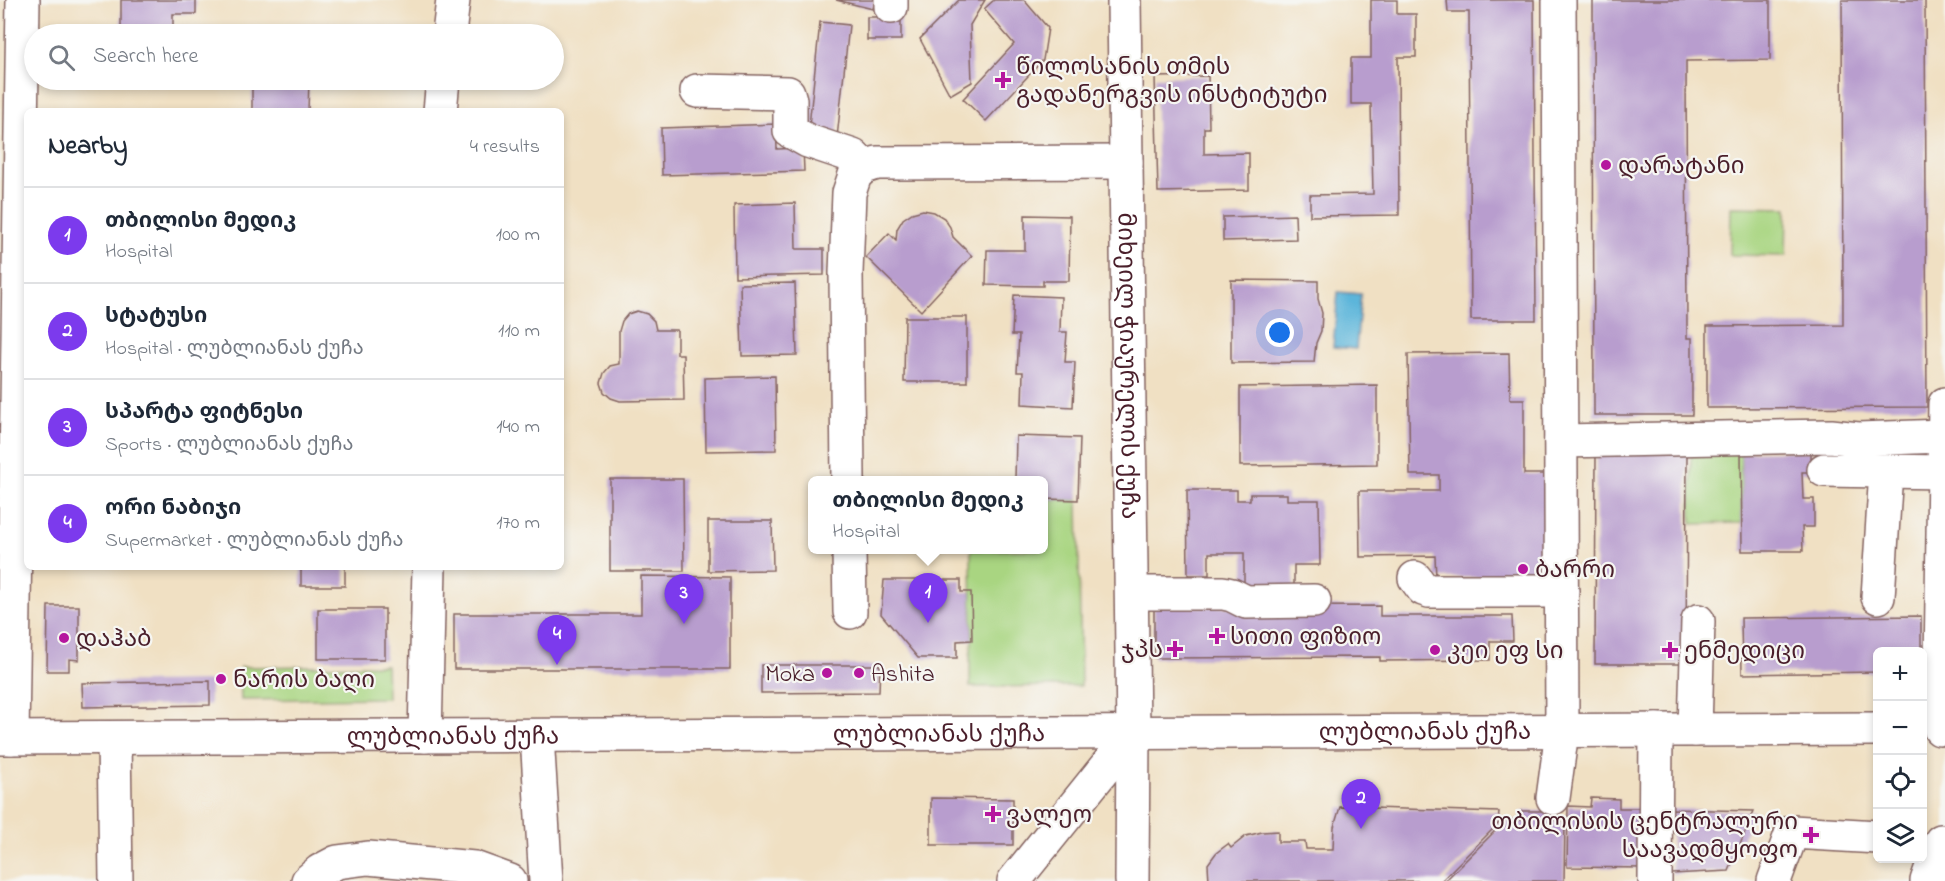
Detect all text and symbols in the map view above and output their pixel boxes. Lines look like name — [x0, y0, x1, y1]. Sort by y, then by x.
search box — [24, 24, 564, 90]
icon: search — [45, 41, 78, 74]
text: Search here — [93, 41, 198, 73]
place label: წილოსანის თმის გადანერგვის ინსტიტუტი — [1016, 51, 1327, 114]
marker: წილოსანის თმის გადანერგვის ინსტიტუტი — [994, 71, 1012, 89]
text: Nearby — [48, 128, 127, 166]
text: 4 results — [470, 133, 540, 162]
place label: დარატანი — [1618, 150, 1745, 185]
marker: დარატანი — [1599, 158, 1613, 172]
text: თბილისი მედიკ — [105, 206, 296, 238]
street label: მიხეილ ჭიაურელის ქუჩა — [1107, 212, 1145, 520]
text: 1 — [64, 221, 71, 250]
text: 100 m — [496, 221, 540, 250]
text: Hospital — [105, 238, 173, 267]
text: სტატუსი — [105, 301, 207, 333]
text: 2 — [63, 317, 72, 346]
text: 110 m — [498, 317, 540, 346]
your location — [1265, 318, 1294, 347]
text: Hospital · ლუბლიანას ქუჩა — [105, 335, 364, 364]
text: სპარტა ფიტნესი — [105, 397, 303, 429]
text: 3 — [63, 413, 72, 442]
text: 140 m — [496, 413, 540, 442]
text: Sports · ლუბლიანას ქუჩა — [105, 431, 353, 460]
popup — [808, 476, 1048, 554]
text: თბილისი მედიკ — [832, 486, 1024, 518]
text: ორი ნაბიჯი — [105, 493, 241, 525]
text: 4 — [63, 509, 72, 538]
text: 170 m — [496, 509, 540, 538]
text: Hospital — [832, 518, 900, 547]
text: Supermarket · ლუბლიანას ქუჩა — [105, 527, 403, 556]
place label: ბარრი — [1535, 554, 1615, 589]
marker: ბარრი — [1516, 562, 1530, 576]
pin: 3 — [664, 574, 704, 624]
pin: 1 — [908, 574, 948, 623]
pin: 4 — [538, 616, 576, 665]
place label: სითი ფიზიო — [1230, 621, 1381, 656]
place label: დაჰაბ — [76, 623, 152, 658]
marker: სითი ფიზიო — [1208, 627, 1226, 645]
marker: დაჰაბ — [57, 631, 71, 645]
place label: ჯპს — [1121, 634, 1163, 669]
place label: კეი ეფ სი — [1447, 635, 1564, 670]
place label: ენმედიცი — [1684, 635, 1805, 670]
marker: ენმედიცი — [1661, 641, 1679, 659]
marker: ჯპს — [1168, 642, 1182, 656]
marker: კეი ეფ სი — [1428, 643, 1442, 657]
map controls — [1873, 647, 1927, 863]
button: + — [1873, 647, 1927, 701]
place label: Moka — [765, 658, 815, 693]
place label: Ashita — [871, 658, 935, 693]
place label: ნარის ბაღი — [233, 664, 375, 699]
marker: Moka — [820, 666, 834, 680]
marker: Ashita — [852, 666, 866, 680]
marker: ნარის ბაღი — [214, 672, 228, 686]
button: − — [1873, 701, 1927, 755]
street label: ლუბლიანას ქუჩა — [1319, 716, 1531, 752]
street label: ლუბლიანას ქუჩა — [833, 718, 1045, 754]
street label: ლუბლიანას ქუჩა — [347, 720, 559, 756]
button: locate — [1873, 755, 1927, 809]
pin: 2 — [1342, 780, 1380, 829]
place label: ვალეო — [1006, 799, 1092, 834]
marker: ვალეო — [984, 805, 1002, 823]
place label: თბილისის ცენტრალური საავადმყოფო — [1491, 806, 1798, 869]
button: layers — [1873, 809, 1927, 863]
marker: თბილისის ცენტრალური საავადმყოფო — [1802, 826, 1820, 844]

